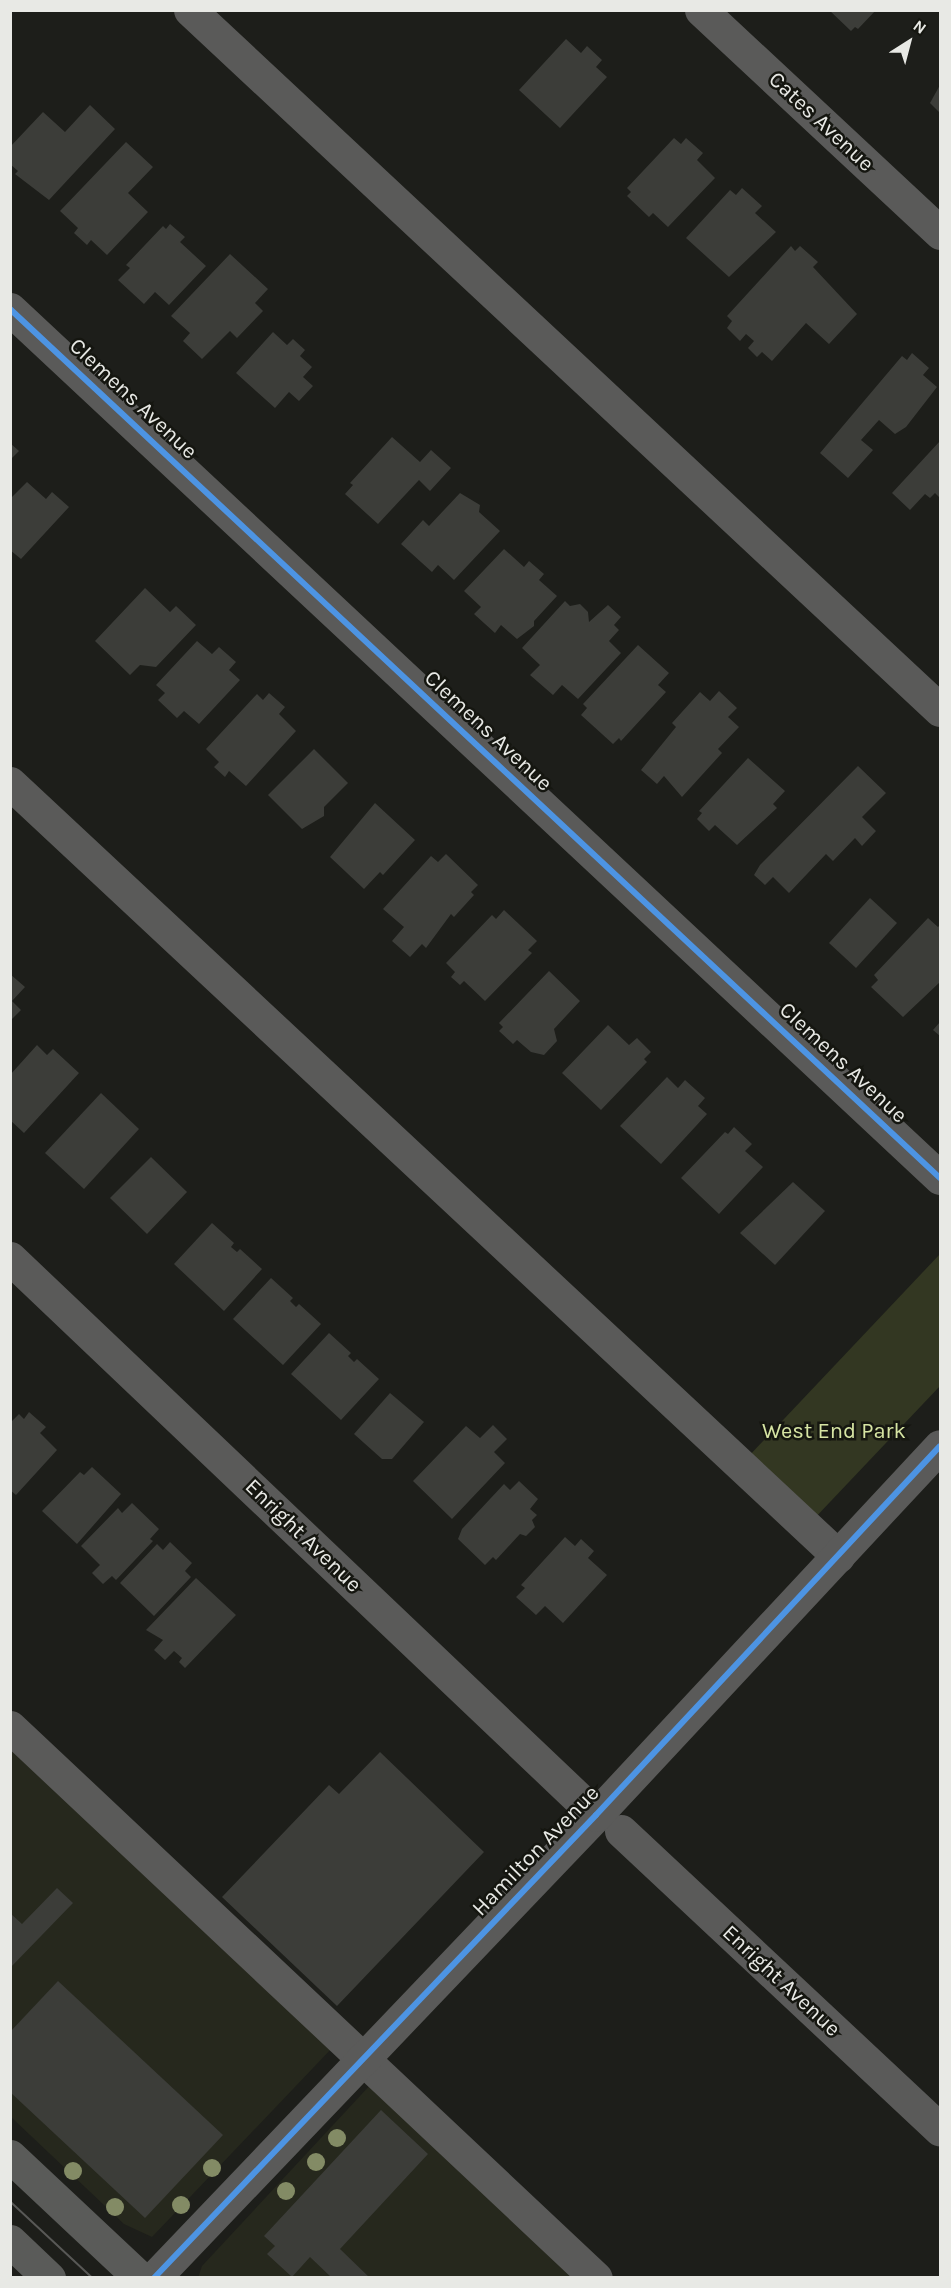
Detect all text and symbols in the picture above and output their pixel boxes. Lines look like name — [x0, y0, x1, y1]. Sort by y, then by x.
north arrow — [879, 12, 939, 72]
text: N — [910, 16, 930, 38]
street label: Cates Avenue — [763, 67, 879, 177]
street label: Clemens Avenue — [64, 333, 202, 465]
street label: Clemens Avenue — [419, 665, 557, 797]
street label: Clemens Avenue — [774, 997, 912, 1129]
park label: West End Park — [762, 1419, 906, 1445]
street label: Enright Avenue — [239, 1474, 367, 1598]
street label: Hamilton Avenue — [467, 1780, 605, 1922]
street label: Enright Avenue — [717, 1920, 845, 2042]

